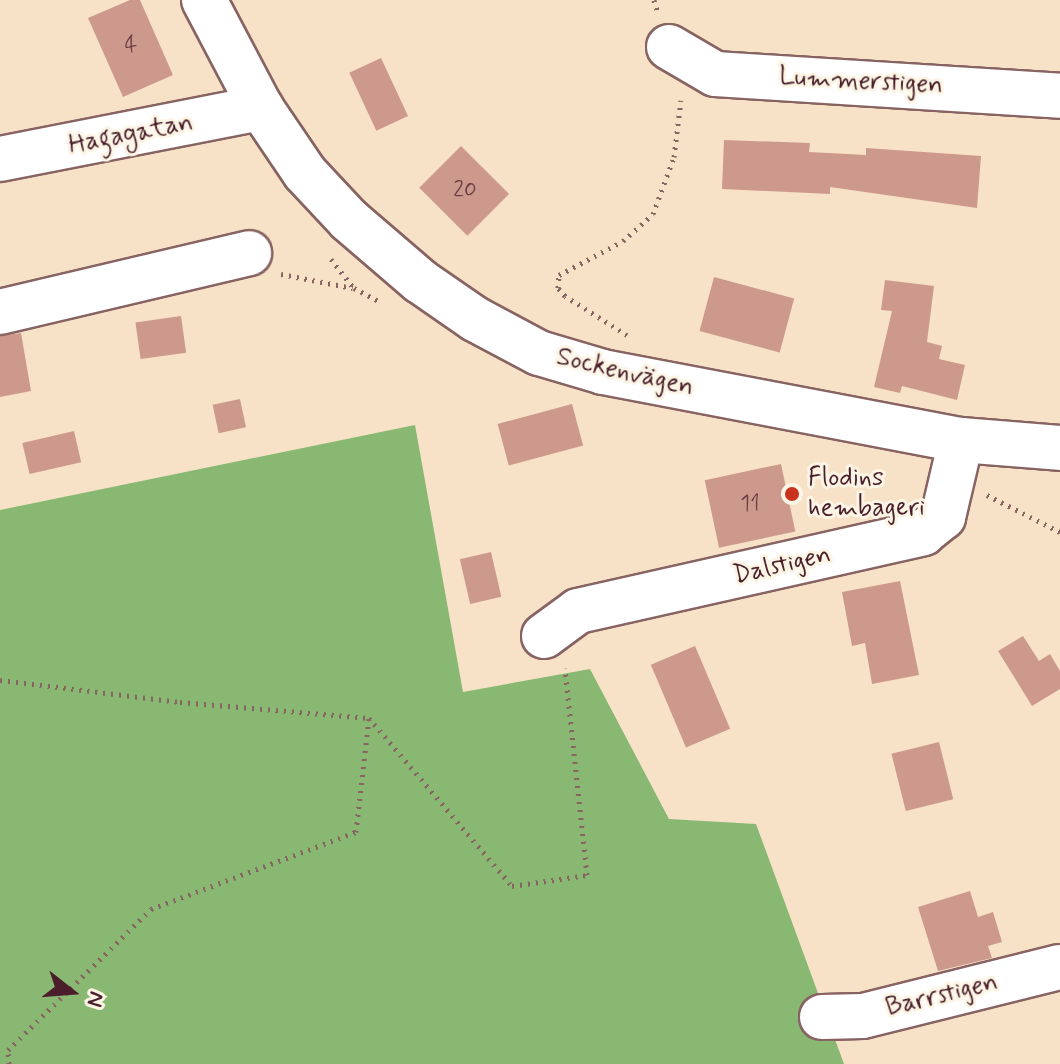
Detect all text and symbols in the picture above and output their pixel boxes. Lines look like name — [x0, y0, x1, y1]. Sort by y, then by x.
house number: 4 — [125, 33, 137, 59]
street label: Lummerstigen — [778, 62, 944, 102]
street label: Hagagatan — [66, 108, 196, 162]
house number: 20 — [453, 178, 477, 204]
street label: Sockenvägen — [553, 342, 697, 404]
place label: Flodins hembageri — [808, 463, 925, 524]
marker: Flodins hembageri — [783, 485, 801, 503]
house number: 11 — [740, 492, 760, 518]
street label: Dalstigen — [730, 540, 834, 592]
north arrow — [32, 952, 112, 1032]
street label: Barrstigen — [883, 967, 1001, 1025]
text: N — [79, 988, 110, 1010]

